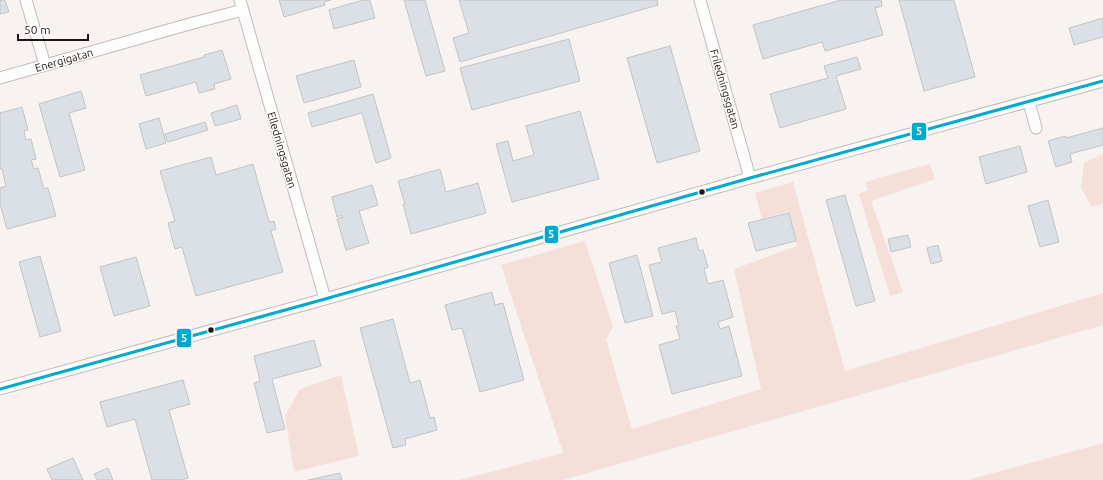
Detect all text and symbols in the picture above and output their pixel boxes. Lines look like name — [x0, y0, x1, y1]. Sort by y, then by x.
scale bar — [18, 16, 88, 42]
text: 50 m — [24, 23, 51, 36]
street label: Energigatan — [34, 46, 94, 74]
street label: Friledningsgatan — [708, 48, 742, 130]
street label: Elledningsgatan — [265, 110, 299, 190]
line badge: 5 — [911, 122, 927, 141]
text: 5 — [916, 125, 922, 137]
unlabelled marker — [697, 187, 707, 197]
line badge: 5 — [544, 225, 559, 244]
text: 5 — [548, 228, 554, 240]
unlabelled marker — [206, 325, 216, 335]
line badge: 5 — [176, 328, 192, 348]
text: 5 — [181, 332, 187, 344]

